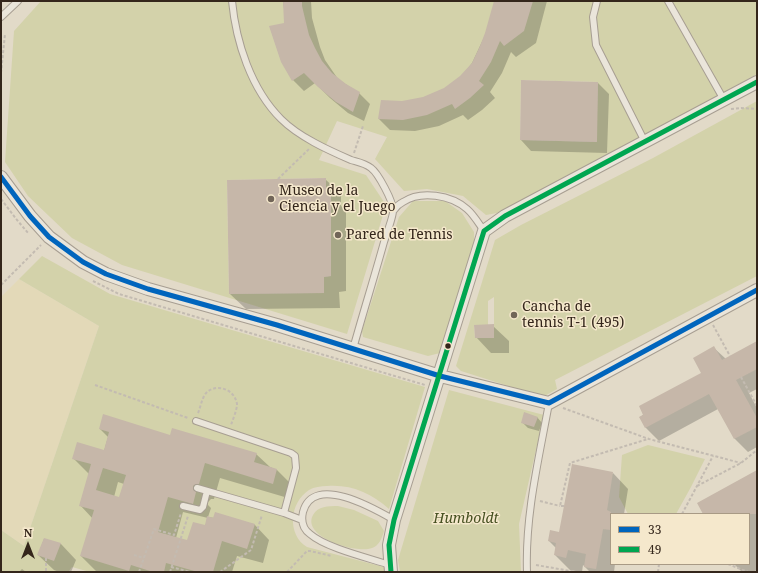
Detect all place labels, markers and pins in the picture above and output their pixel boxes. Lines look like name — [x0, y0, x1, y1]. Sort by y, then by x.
place label: Museo de la Ciencia y el Juego — [279, 183, 395, 216]
marker: Museo de la Ciencia y el Juego — [266, 194, 276, 204]
place label: Pared de Tennis — [346, 227, 453, 243]
marker: Pared de Tennis — [333, 230, 343, 240]
place label: Cancha de tennis T-1 (495) — [522, 299, 624, 332]
marker: Cancha de tennis T-1 (495) — [509, 310, 519, 320]
unlabelled marker — [443, 341, 453, 351]

